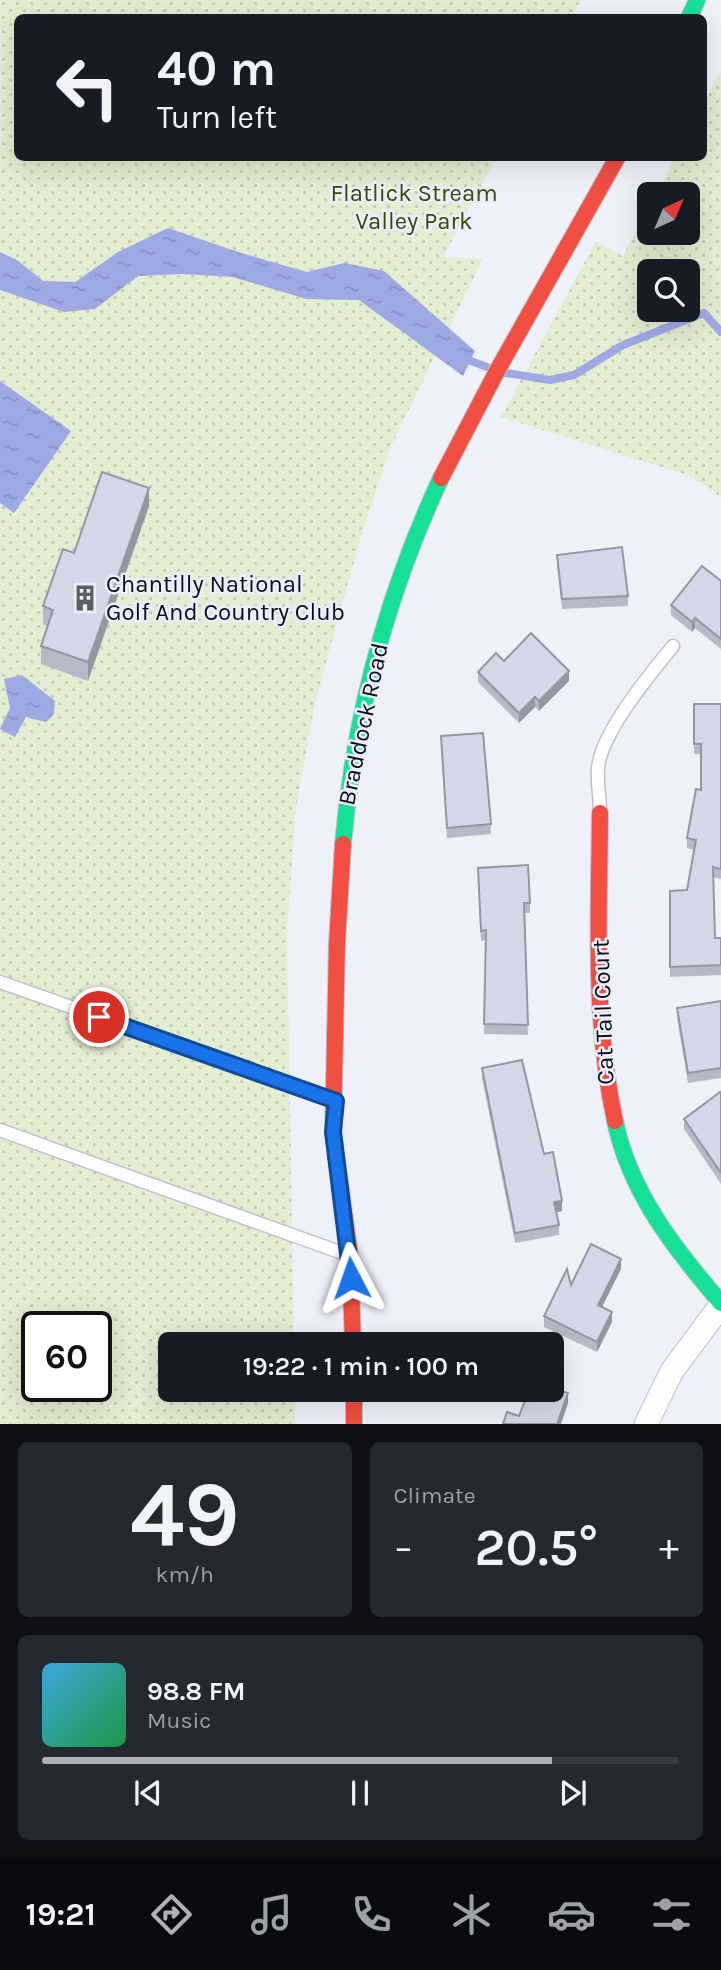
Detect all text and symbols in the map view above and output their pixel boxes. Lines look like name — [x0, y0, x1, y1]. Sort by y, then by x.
text: 40 m — [157, 40, 276, 97]
icon: left — [42, 42, 133, 133]
text: Turn left — [157, 99, 277, 136]
park label: Flatlick Stream Valley Park — [330, 179, 498, 235]
north arrow — [637, 182, 700, 245]
map controls — [637, 182, 700, 322]
button: search — [637, 259, 700, 322]
place label: Chantilly National Golf And Country Club — [106, 570, 345, 626]
building icon: Chantilly National Golf And Country Club — [70, 583, 100, 613]
street label: Braddock Road — [332, 640, 394, 808]
street label: Cat Tail Court — [586, 939, 620, 1085]
pin — [69, 987, 129, 1047]
icon: arrive — [80, 998, 118, 1036]
position arrow — [314, 1241, 388, 1315]
speed limit sign: 60 — [21, 1311, 112, 1402]
text: 19:22 · 1 min · 100 m — [243, 1351, 479, 1382]
text: 49 — [130, 1462, 240, 1568]
text: Climate — [394, 1482, 476, 1509]
text: 20.5° — [474, 1517, 598, 1578]
text: − — [394, 1525, 413, 1570]
text: + — [659, 1525, 679, 1570]
text: km/h — [156, 1561, 214, 1588]
text: 98.8 FM — [147, 1676, 246, 1707]
text: Music — [147, 1707, 211, 1734]
icon: previous — [129, 1774, 167, 1812]
icon: pause — [341, 1774, 379, 1812]
icon: next — [554, 1774, 592, 1812]
icon: directions — [147, 1890, 196, 1939]
icon: music — [247, 1890, 296, 1939]
icon: phone — [347, 1890, 396, 1939]
icon: climate — [447, 1890, 496, 1939]
icon: car — [547, 1890, 596, 1939]
icon: filters — [647, 1890, 696, 1939]
text: 19:21 — [25, 1896, 96, 1933]

